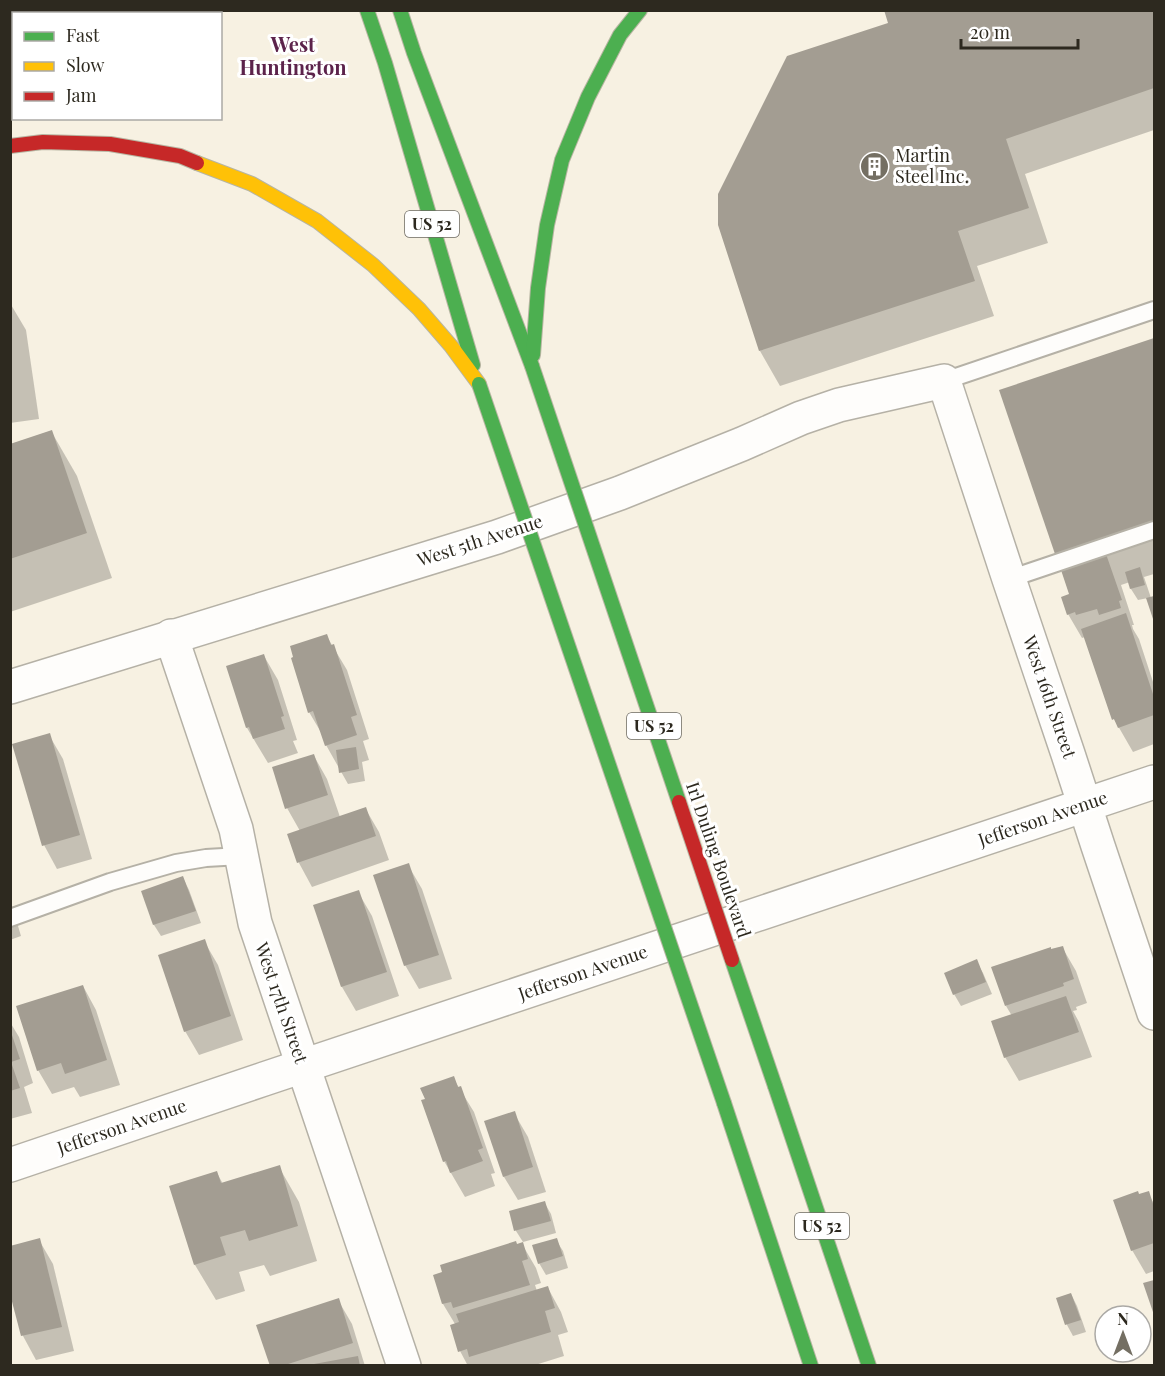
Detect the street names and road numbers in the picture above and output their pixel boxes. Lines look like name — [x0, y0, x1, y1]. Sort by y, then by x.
road number: US 52 — [405, 211, 459, 237]
street label: West 5th Avenue — [413, 508, 545, 572]
street label: West 16th Street — [1017, 631, 1082, 762]
road number: US 52 — [627, 713, 681, 739]
street label: Irl Duling Boulevard — [681, 779, 757, 941]
street label: Jefferson Avenue — [974, 785, 1110, 852]
street label: West 17th Street — [250, 938, 314, 1067]
street label: Jefferson Avenue — [514, 939, 650, 1006]
street label: Jefferson Avenue — [53, 1093, 189, 1160]
road number: US 52 — [795, 1213, 849, 1239]

